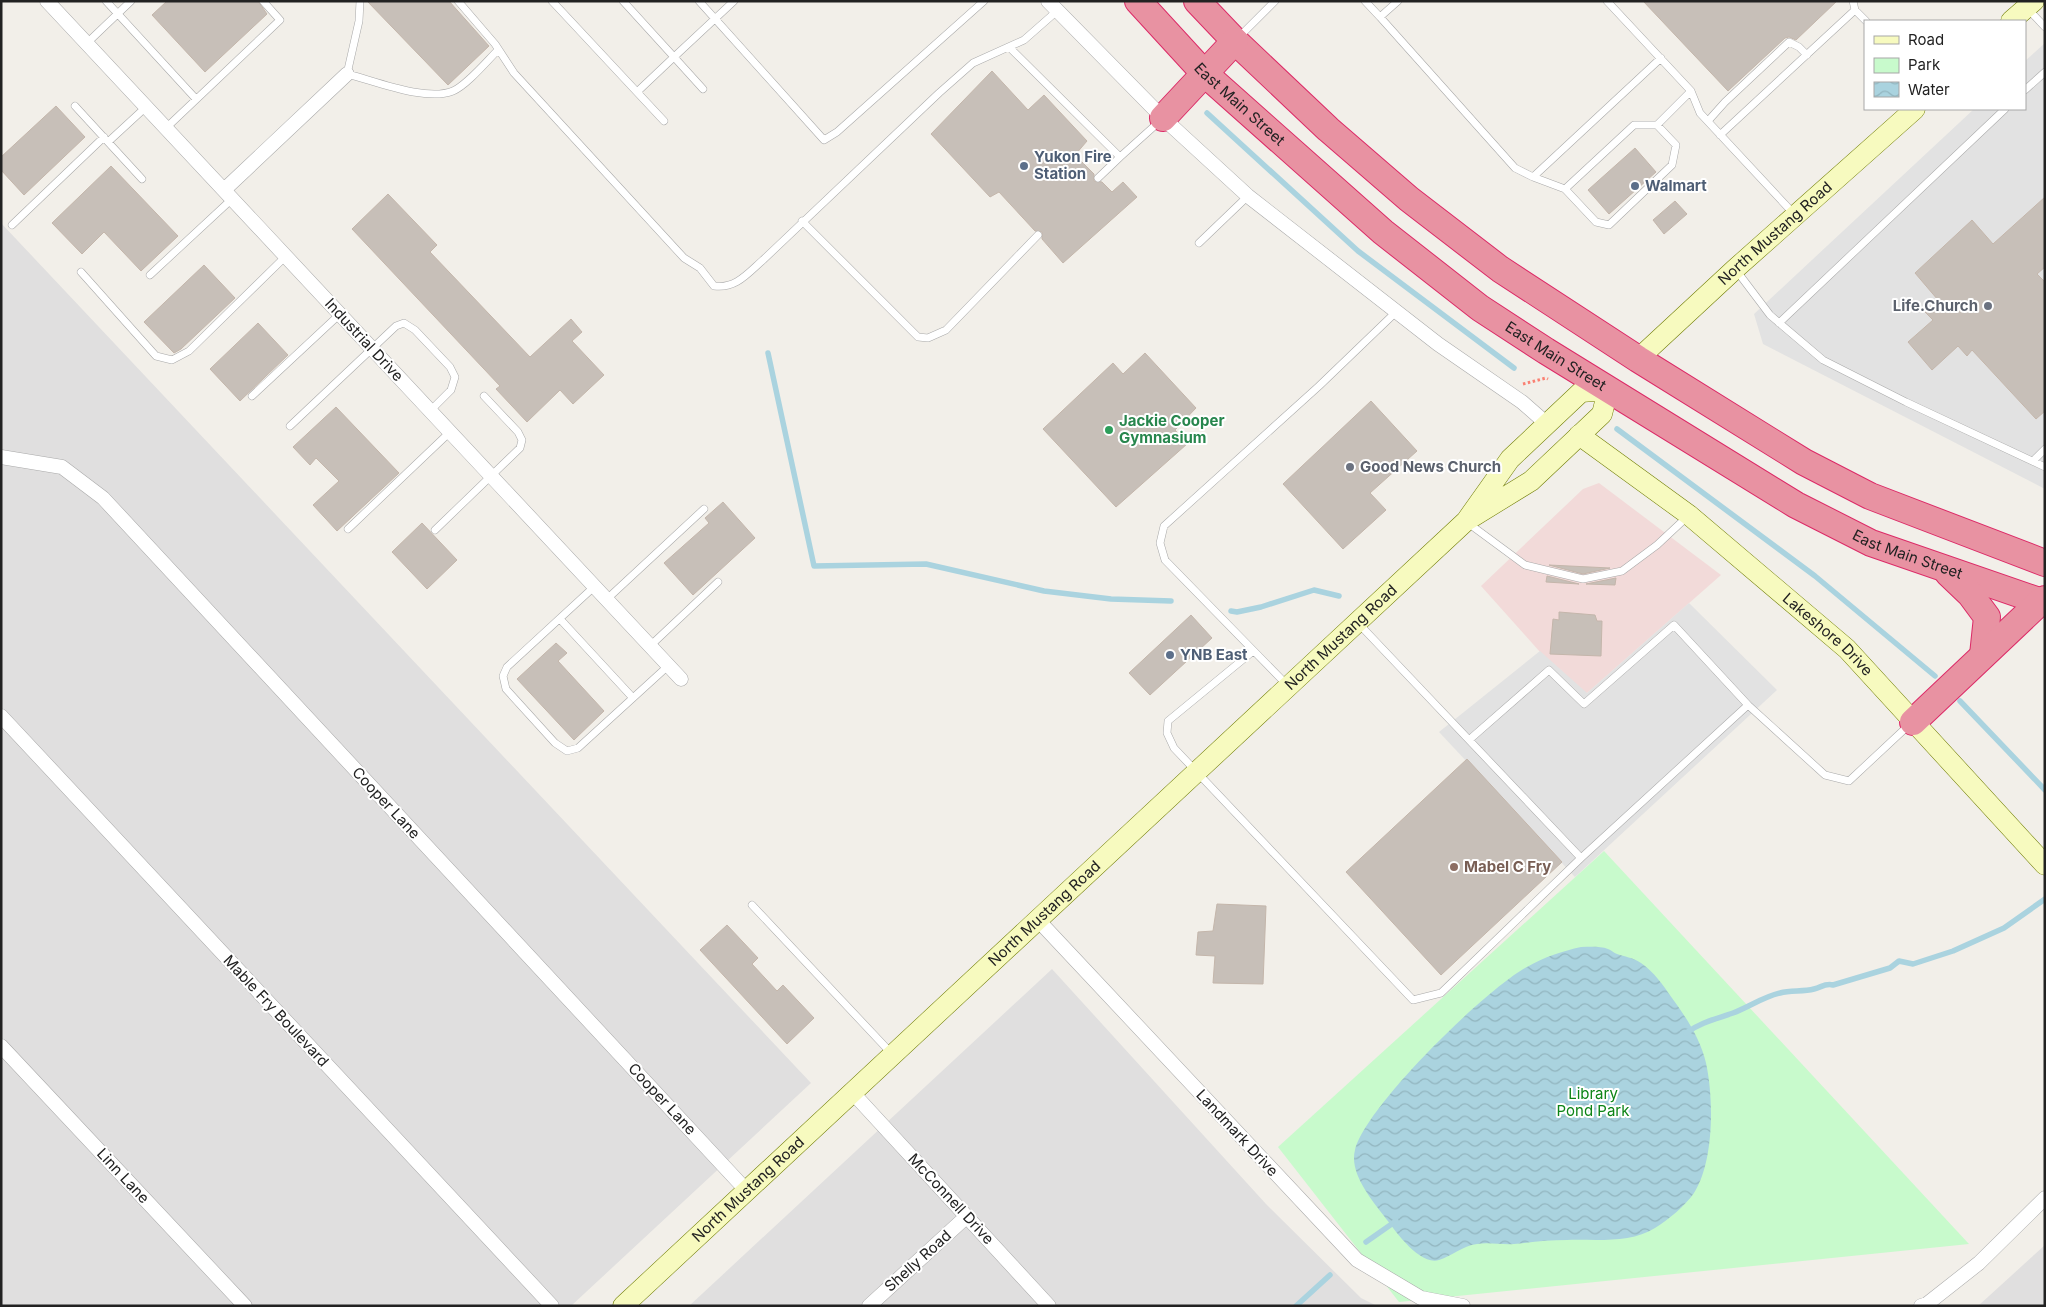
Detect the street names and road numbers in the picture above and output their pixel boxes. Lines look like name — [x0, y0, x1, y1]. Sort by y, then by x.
street label: East Main Street — [1190, 59, 1289, 150]
street label: North Mustang Road — [1714, 177, 1836, 289]
street label: Industrial Drive — [321, 294, 408, 385]
street label: East Main Street — [1502, 317, 1610, 395]
street label: East Main Street — [1849, 525, 1965, 583]
street label: North Mustang Road — [1281, 580, 1401, 694]
street label: Lakeshore Drive — [1779, 589, 1877, 680]
street label: Cooper Lane — [348, 763, 424, 843]
street label: North Mustang Road — [984, 856, 1104, 970]
street label: Mable Fry Boulevard — [220, 951, 333, 1070]
street label: Cooper Lane — [624, 1059, 700, 1139]
street label: Landmark Drive — [1192, 1085, 1283, 1180]
street label: North Mustang Road — [688, 1132, 808, 1246]
street label: Linn Lane — [93, 1144, 154, 1207]
street label: McConnell Drive — [904, 1149, 998, 1248]
street label: Shelly Road — [880, 1226, 955, 1296]

